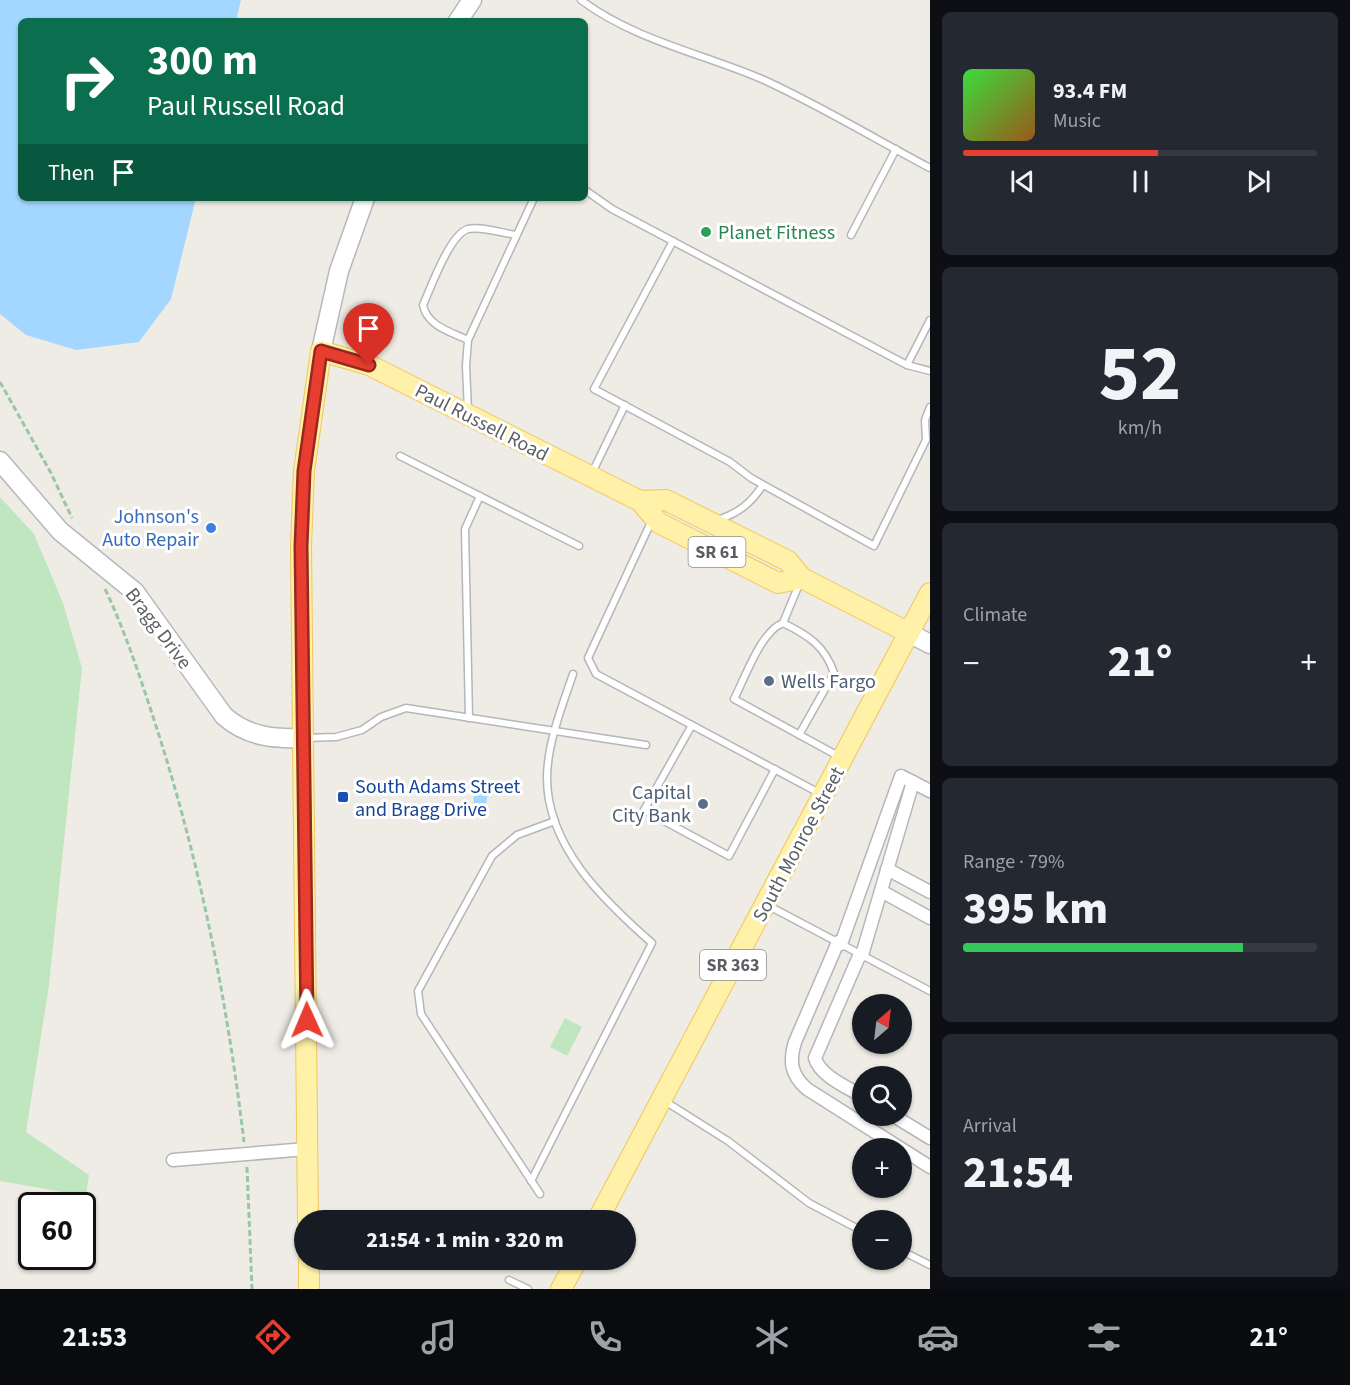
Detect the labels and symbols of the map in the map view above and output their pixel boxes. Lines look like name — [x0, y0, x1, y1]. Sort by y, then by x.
place label: Planet Fitness — [718, 219, 835, 247]
marker: Planet Fitness — [699, 225, 713, 239]
pin — [343, 303, 394, 365]
street label: Paul Russell Road — [410, 377, 553, 469]
place label: Johnson's Auto Repair — [102, 503, 199, 554]
marker: Johnson's Auto Repair — [204, 521, 218, 535]
road number: SR 61 — [688, 537, 746, 567]
street label: Bragg Drive — [118, 582, 198, 675]
place label: Wells Fargo — [781, 668, 876, 696]
marker: Wells Fargo — [762, 674, 776, 688]
street label: South Monroe Street — [746, 762, 852, 927]
place label: South Adams Street and Bragg Drive — [355, 773, 520, 824]
place label: Capital City Bank — [612, 779, 691, 830]
marker: South Adams Street and Bragg Drive — [336, 790, 350, 804]
marker: Capital City Bank — [696, 797, 710, 811]
road number: SR 363 — [700, 950, 766, 980]
position arrow — [275, 988, 339, 1052]
north arrow — [852, 994, 912, 1054]
speed limit sign: 60 — [18, 1192, 96, 1270]

